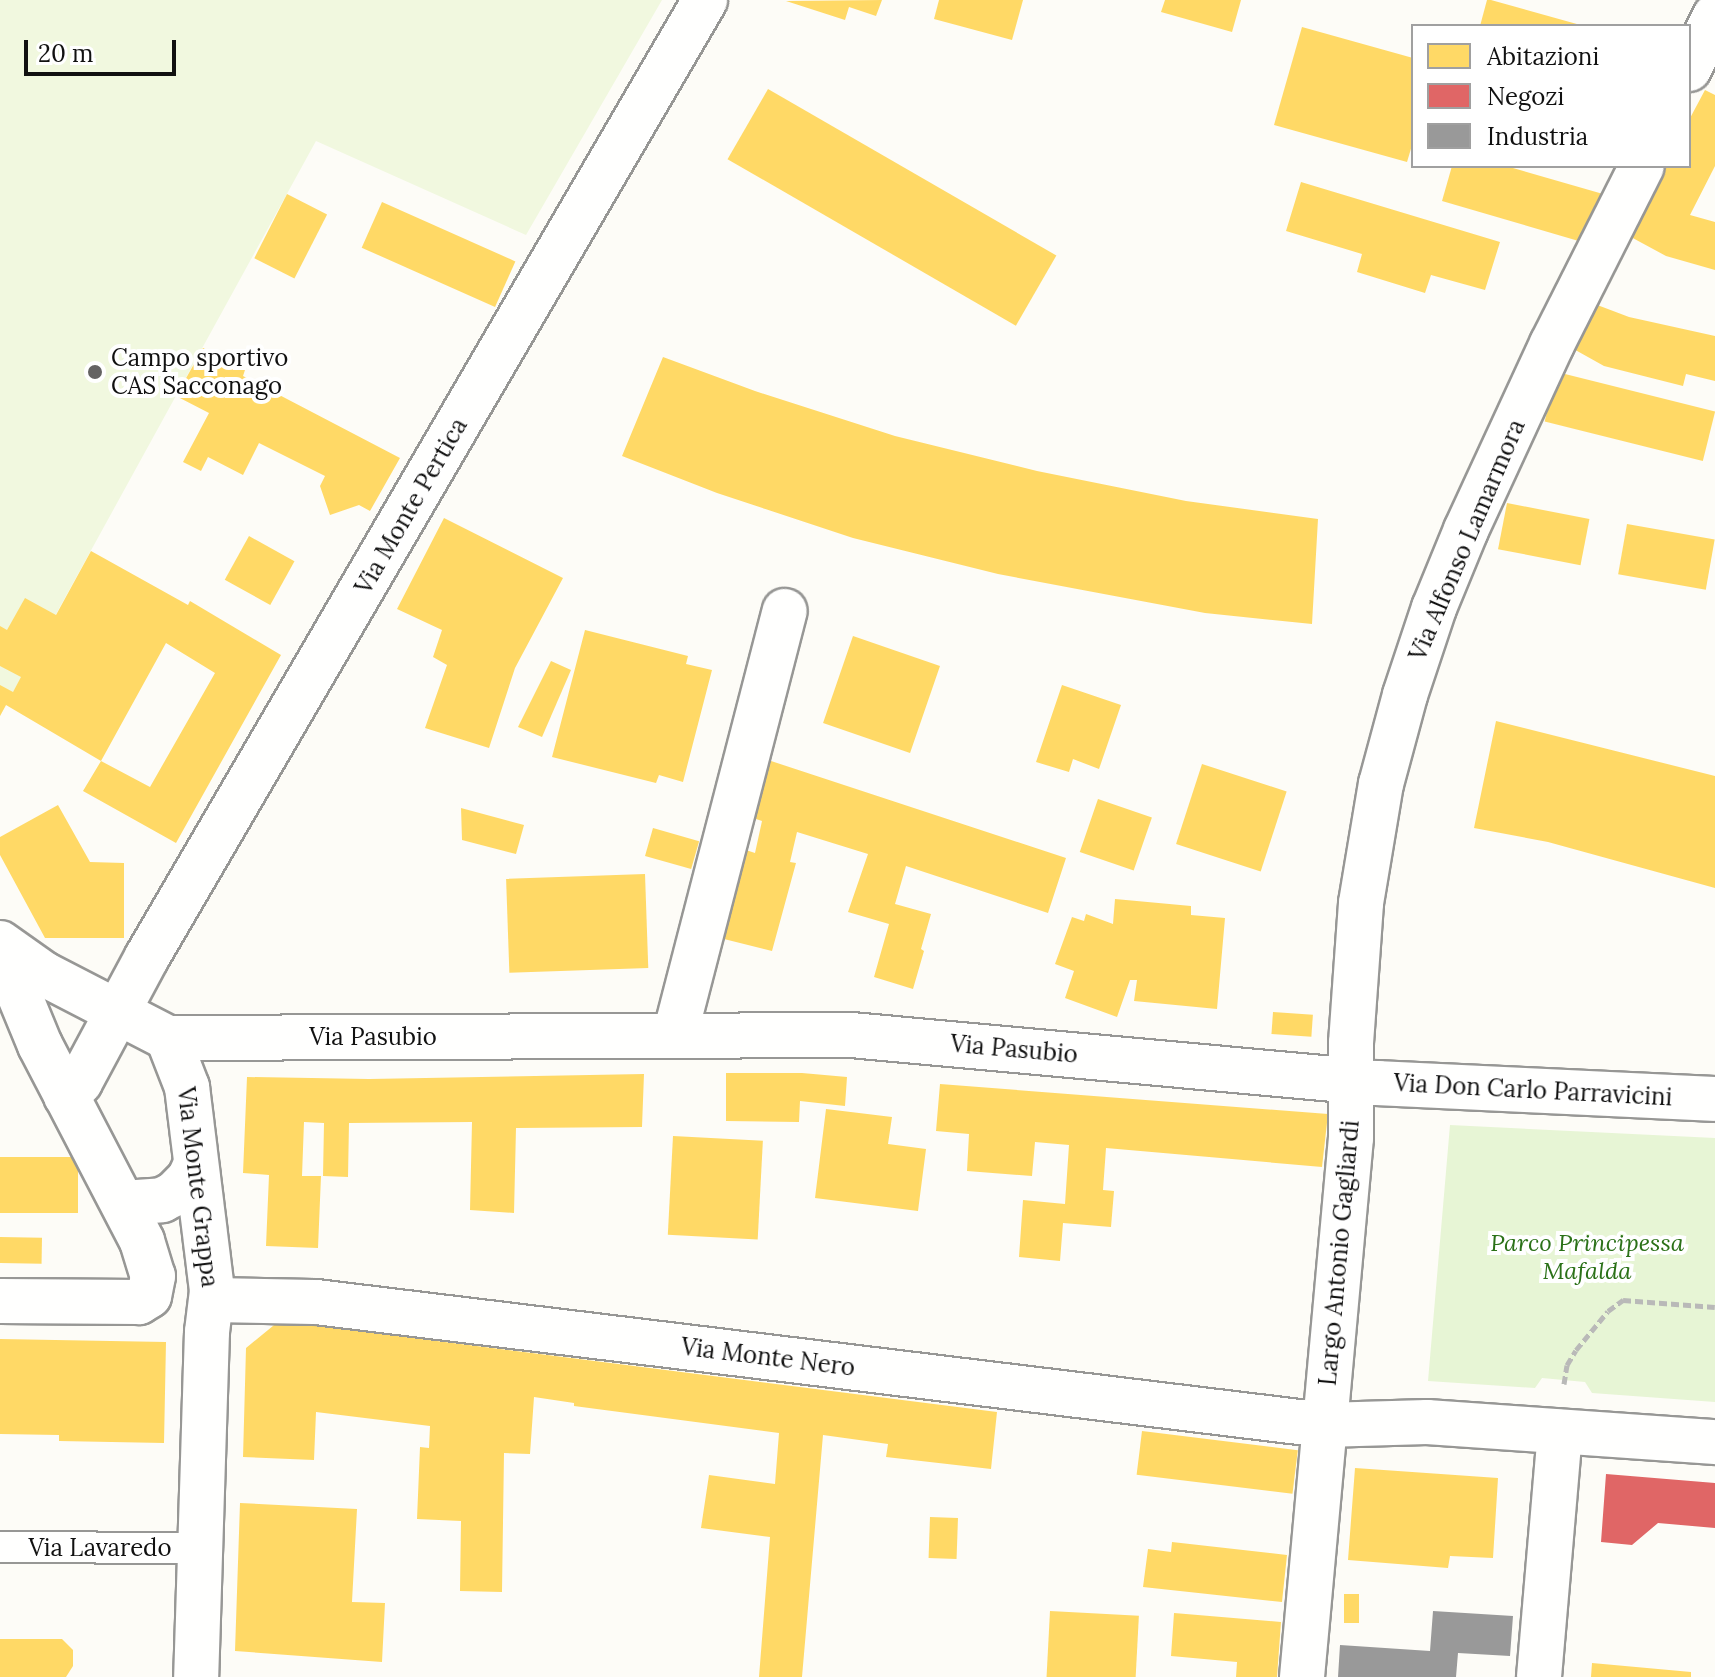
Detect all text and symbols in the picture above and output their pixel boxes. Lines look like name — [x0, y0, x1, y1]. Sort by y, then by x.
scale bar — [28, 24, 180, 74]
legend — [1411, 24, 1691, 168]
text: 20 m — [38, 38, 94, 69]
text: Abitazioni — [1487, 41, 1599, 72]
text: Negozi — [1487, 81, 1564, 112]
text: Industria — [1487, 121, 1588, 152]
place label: Campo sportivo CAS Sacconago — [111, 344, 288, 400]
marker: Campo sportivo CAS Sacconago — [86, 363, 104, 381]
street label: Via Monte Pertica — [349, 413, 473, 599]
street label: Via Alfonso Lamarmora — [1403, 415, 1531, 665]
street label: Via Pasubio — [309, 1023, 437, 1051]
street label: Via Pasubio — [949, 1029, 1079, 1069]
street label: Via Don Carlo Parravicini — [1393, 1068, 1673, 1112]
street label: Via Monte Grappa — [171, 1085, 225, 1289]
street label: Largo Antonio Gagliardi — [1313, 1119, 1365, 1387]
park label: Parco Principessa Mafalda — [1490, 1229, 1684, 1285]
street label: Via Monte Nero — [679, 1332, 857, 1382]
street label: Via Lavaredo — [28, 1534, 172, 1562]

